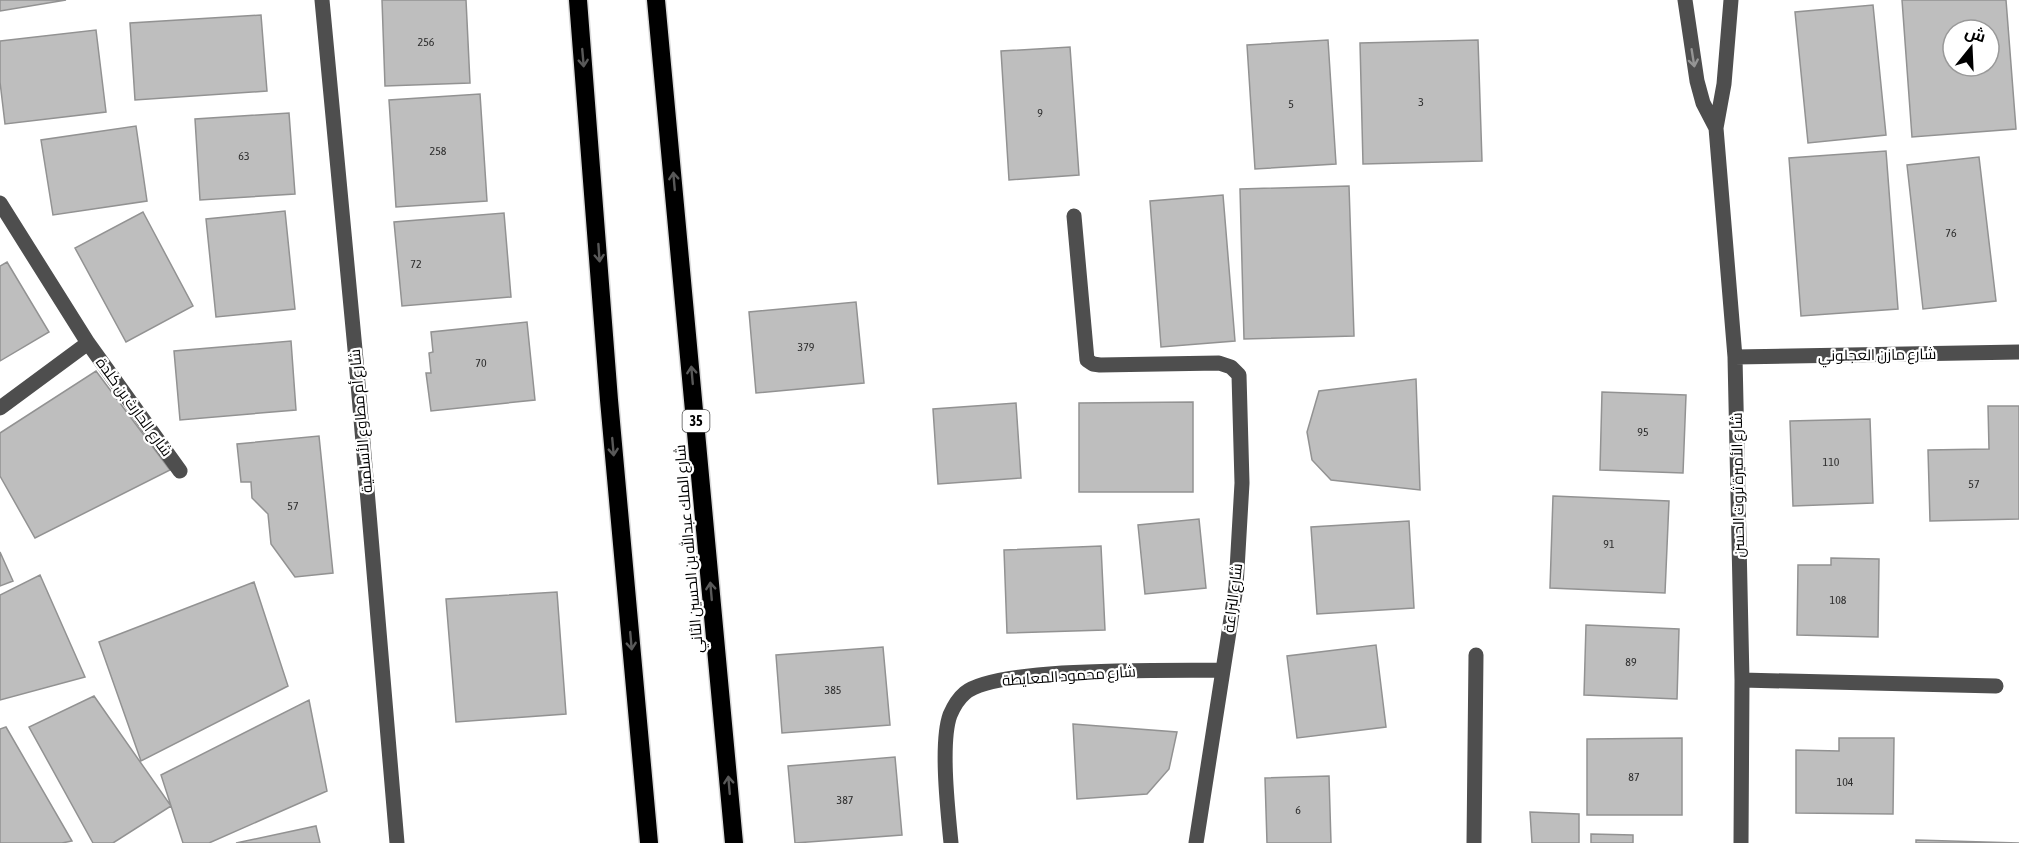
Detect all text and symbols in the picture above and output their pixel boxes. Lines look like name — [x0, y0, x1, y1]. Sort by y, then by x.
north arrow — [1941, 18, 2001, 78]
text: ش — [1963, 22, 1988, 46]
house number: 256 — [418, 35, 435, 49]
one-way arrow — [577, 48, 588, 68]
one-way arrow — [1688, 48, 1699, 67]
house number: 3 — [1418, 95, 1424, 109]
house number: 5 — [1288, 97, 1294, 111]
house number: 9 — [1037, 106, 1043, 120]
house number: 258 — [430, 144, 447, 158]
house number: 63 — [238, 149, 250, 163]
one-way arrow — [668, 172, 679, 192]
house number: 76 — [1945, 226, 1957, 240]
one-way arrow — [593, 242, 604, 262]
house number: 72 — [410, 257, 422, 271]
house number: 379 — [798, 340, 815, 354]
street label: شارع مازن العجلوني — [1818, 345, 1936, 368]
street label: شارع أم مطاوع الأسلمية — [345, 348, 378, 494]
street label: شارع الحارث بن كلدة — [90, 354, 176, 461]
house number: 70 — [475, 356, 487, 370]
one-way arrow — [686, 366, 697, 386]
road number: 35 — [682, 410, 710, 432]
street label: شارع الأميرة ثروت الحسن — [1728, 412, 1750, 558]
house number: 95 — [1637, 425, 1649, 439]
one-way arrow — [608, 437, 619, 457]
street label: شارع الملك عبدالله بن الحسين الثاني — [670, 444, 710, 654]
house number: 110 — [1823, 455, 1840, 469]
house number: 57 — [1968, 477, 1980, 491]
house number: 57 — [287, 499, 299, 513]
house number: 91 — [1603, 537, 1615, 551]
street label: شارع البراعة — [1220, 562, 1248, 634]
one-way arrow — [705, 581, 716, 601]
house number: 108 — [1830, 593, 1847, 607]
one-way arrow — [626, 631, 637, 651]
house number: 89 — [1625, 655, 1637, 669]
street label: شارع محمود المعايطة — [1002, 662, 1137, 692]
house number: 385 — [825, 683, 841, 697]
house number: 87 — [1628, 770, 1640, 784]
one-way arrow — [723, 775, 734, 795]
house number: 104 — [1837, 775, 1854, 789]
house number: 387 — [837, 793, 854, 807]
house number: 6 — [1295, 803, 1301, 817]

